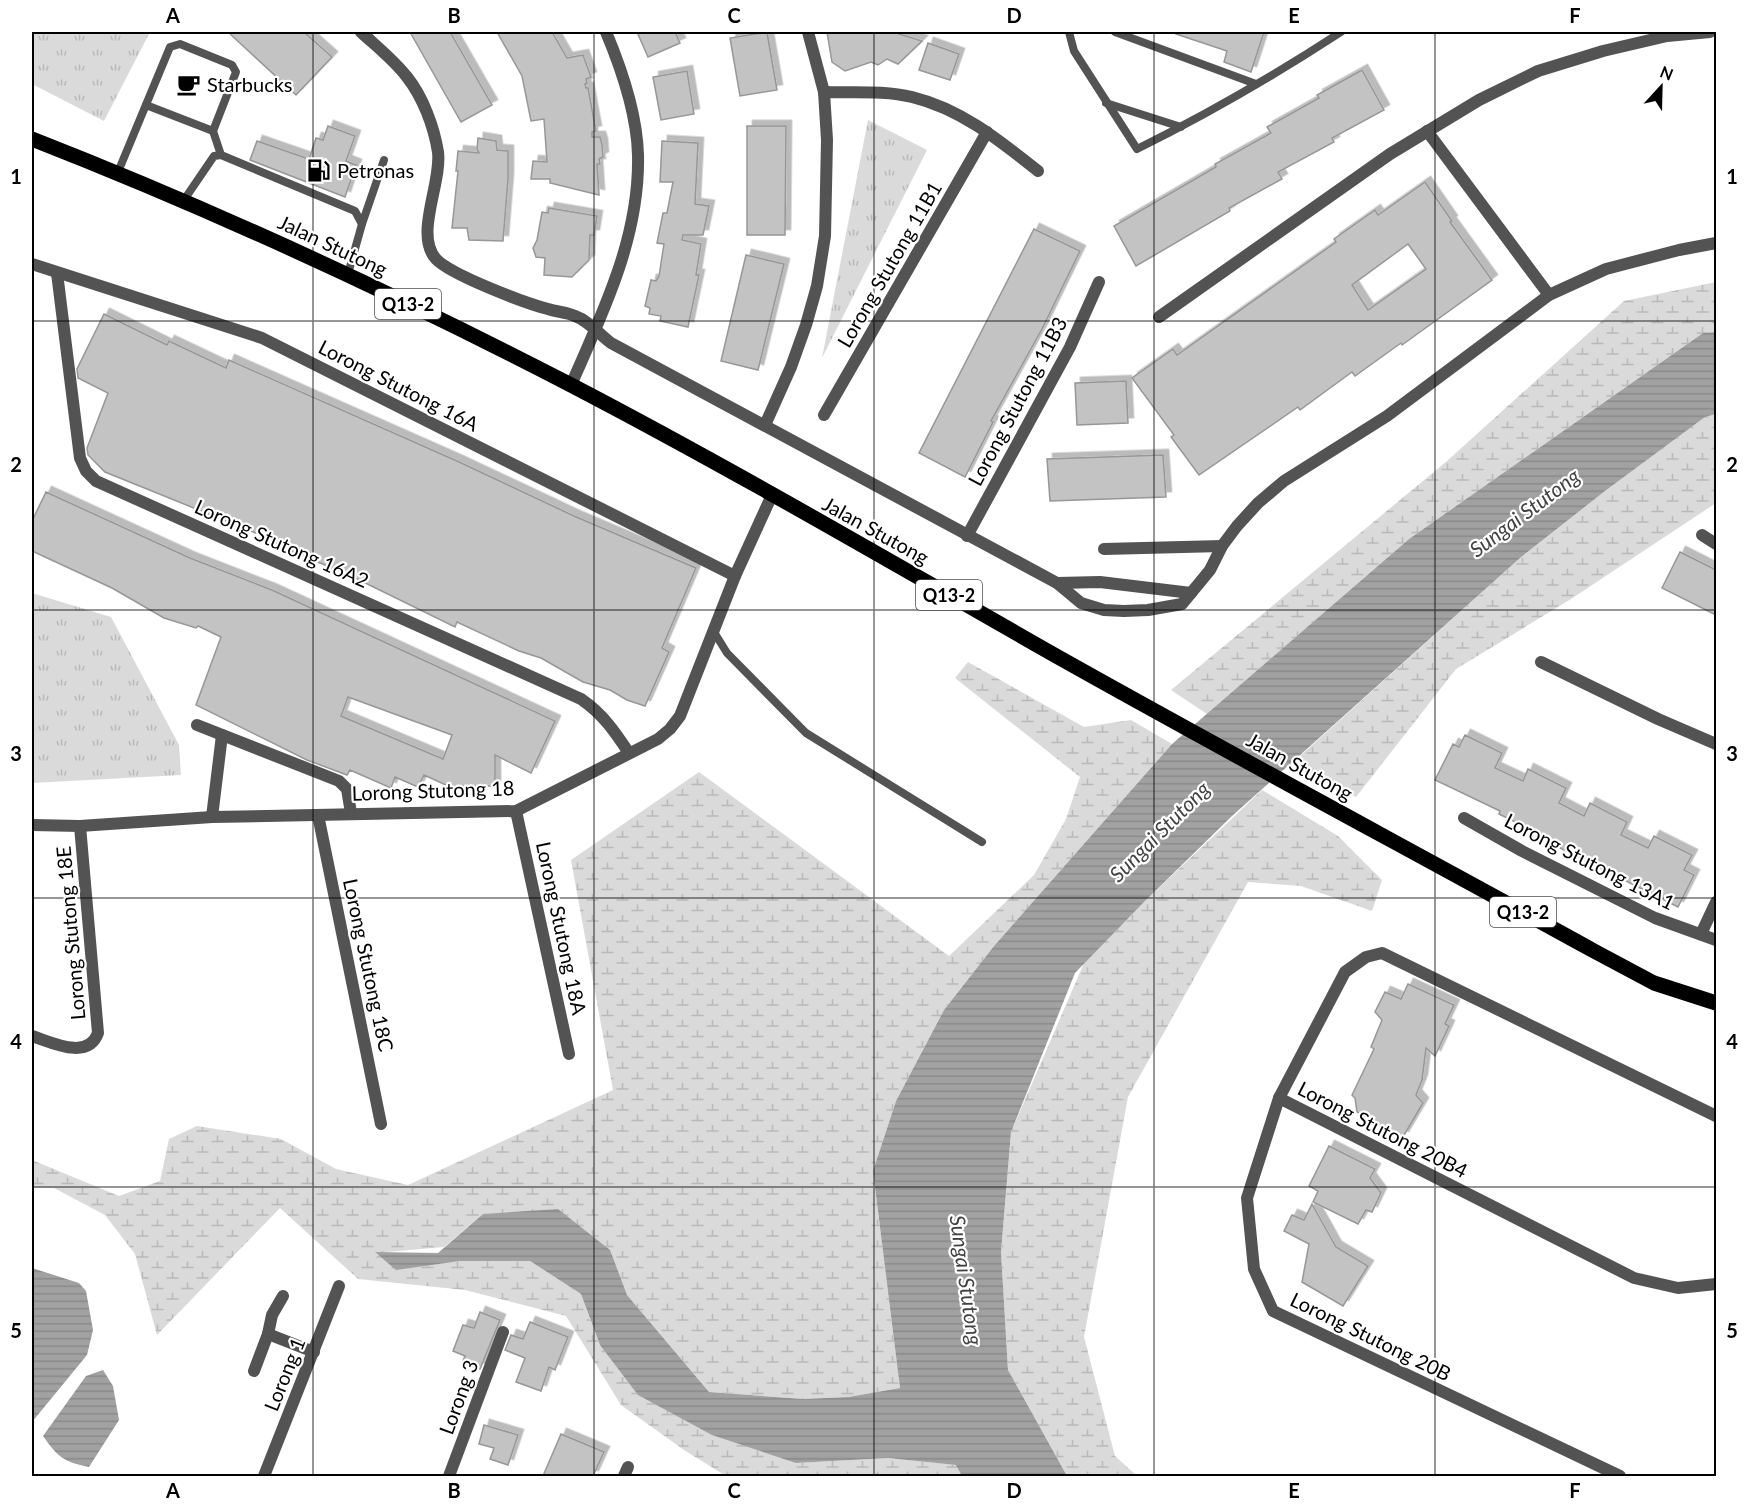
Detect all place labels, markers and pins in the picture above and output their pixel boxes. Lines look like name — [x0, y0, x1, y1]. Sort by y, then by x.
cafe icon: Starbucks — [176, 71, 202, 97]
place label: Starbucks — [207, 72, 293, 96]
fuel station icon: Petronas — [306, 157, 332, 183]
place label: Petronas — [337, 158, 414, 182]

